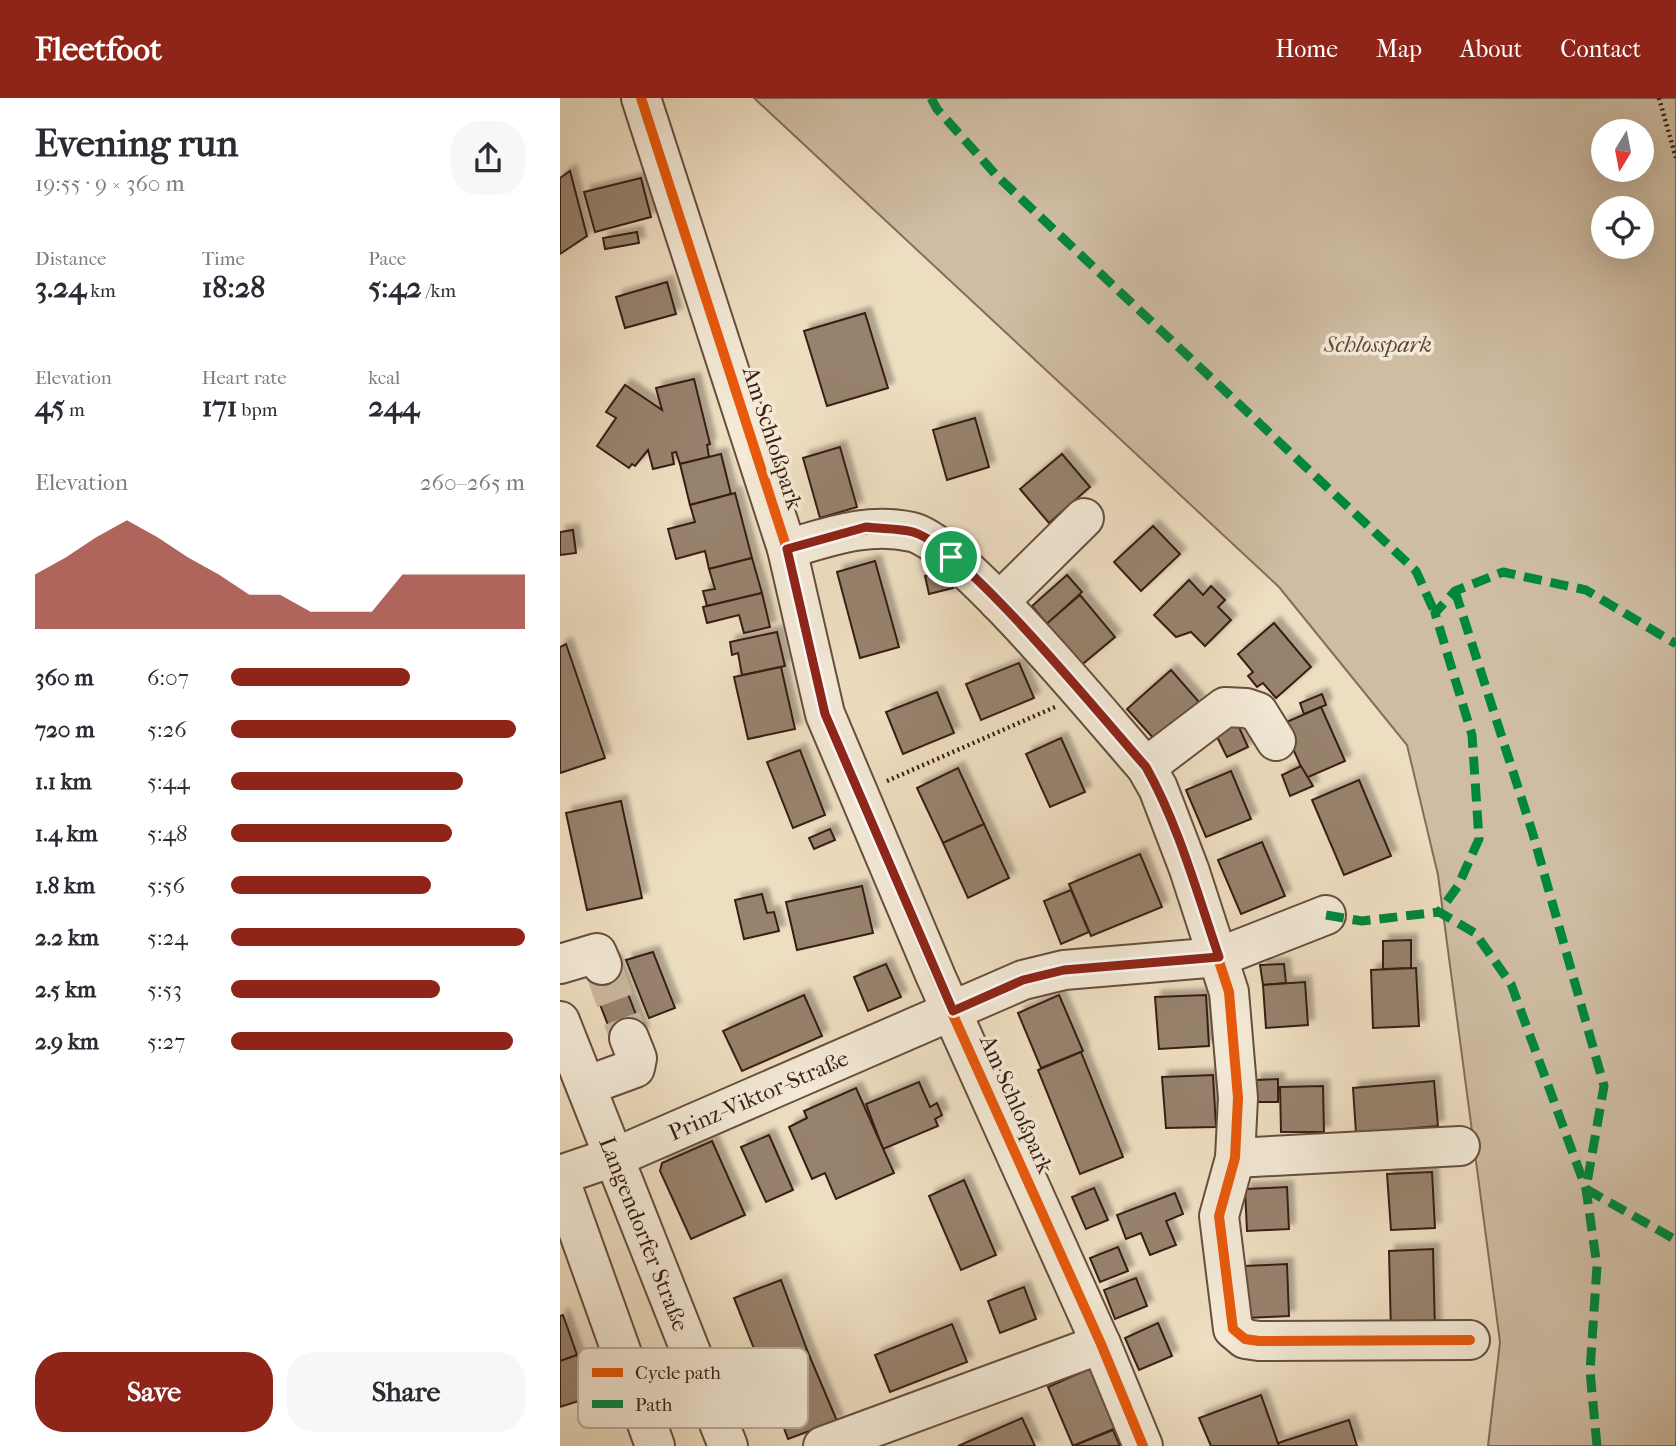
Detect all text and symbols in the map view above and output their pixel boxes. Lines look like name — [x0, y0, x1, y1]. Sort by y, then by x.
text: Fleetfoot — [35, 30, 162, 69]
text: Home — [1276, 35, 1338, 63]
text: Map — [1376, 35, 1422, 63]
text: About — [1460, 35, 1522, 63]
text: Contact — [1560, 35, 1641, 63]
north arrow — [1591, 119, 1654, 182]
map controls — [1591, 119, 1654, 259]
text: Evening run — [35, 121, 238, 166]
button: share — [451, 121, 525, 195]
text: 19:55 · 9 × 360 m — [35, 170, 185, 197]
button: locate — [1591, 196, 1654, 259]
text: Distance — [35, 248, 106, 270]
text: Time — [202, 248, 245, 270]
text: Pace — [368, 248, 406, 270]
text: 3.24 — [35, 270, 86, 305]
text: 18:28 — [202, 270, 265, 305]
text: 5:42 — [368, 270, 422, 305]
text: km — [86, 280, 116, 302]
text: /km — [422, 280, 456, 302]
park label: Schlosspark — [1323, 331, 1432, 358]
street label: Am Schloßpark — [736, 362, 809, 514]
text: Elevation — [35, 367, 112, 389]
text: Heart rate — [202, 367, 287, 389]
text: kcal — [368, 367, 400, 389]
text: 45 — [35, 389, 65, 424]
text: 171 — [202, 389, 238, 424]
text: 244 — [368, 389, 419, 424]
text: m — [65, 399, 85, 421]
text: bpm — [238, 399, 278, 421]
text: Elevation — [35, 469, 128, 496]
text: 260–265 m — [420, 469, 525, 496]
pin — [921, 527, 981, 587]
icon: arrive — [932, 538, 970, 576]
text: 360 m — [35, 664, 94, 691]
text: 6:07 — [147, 664, 189, 691]
text: 720 m — [35, 716, 95, 743]
text: 5:26 — [147, 716, 187, 743]
text: 1.1 km — [35, 768, 92, 795]
text: 5:44 — [147, 768, 190, 795]
text: 1.4 km — [35, 820, 98, 847]
text: 5:48 — [147, 820, 188, 847]
text: 1.8 km — [35, 872, 95, 899]
text: 5:56 — [147, 872, 185, 899]
text: 2.2 km — [35, 924, 99, 951]
text: 5:24 — [147, 924, 188, 951]
text: 2.5 km — [35, 976, 96, 1003]
text: 5:53 — [147, 976, 182, 1003]
text: 2.9 km — [35, 1028, 99, 1055]
text: 5:27 — [147, 1028, 185, 1055]
street label: Am Schloßpark — [974, 1030, 1060, 1179]
street label: Prinz-Viktor-Straße — [664, 1045, 853, 1146]
street label: Langendorfer Straße — [593, 1133, 694, 1335]
legend — [578, 1348, 808, 1428]
button: Save — [35, 1352, 273, 1432]
button: Share — [287, 1352, 525, 1432]
text: Cycle path — [635, 1362, 721, 1384]
text: Path — [635, 1394, 673, 1416]

